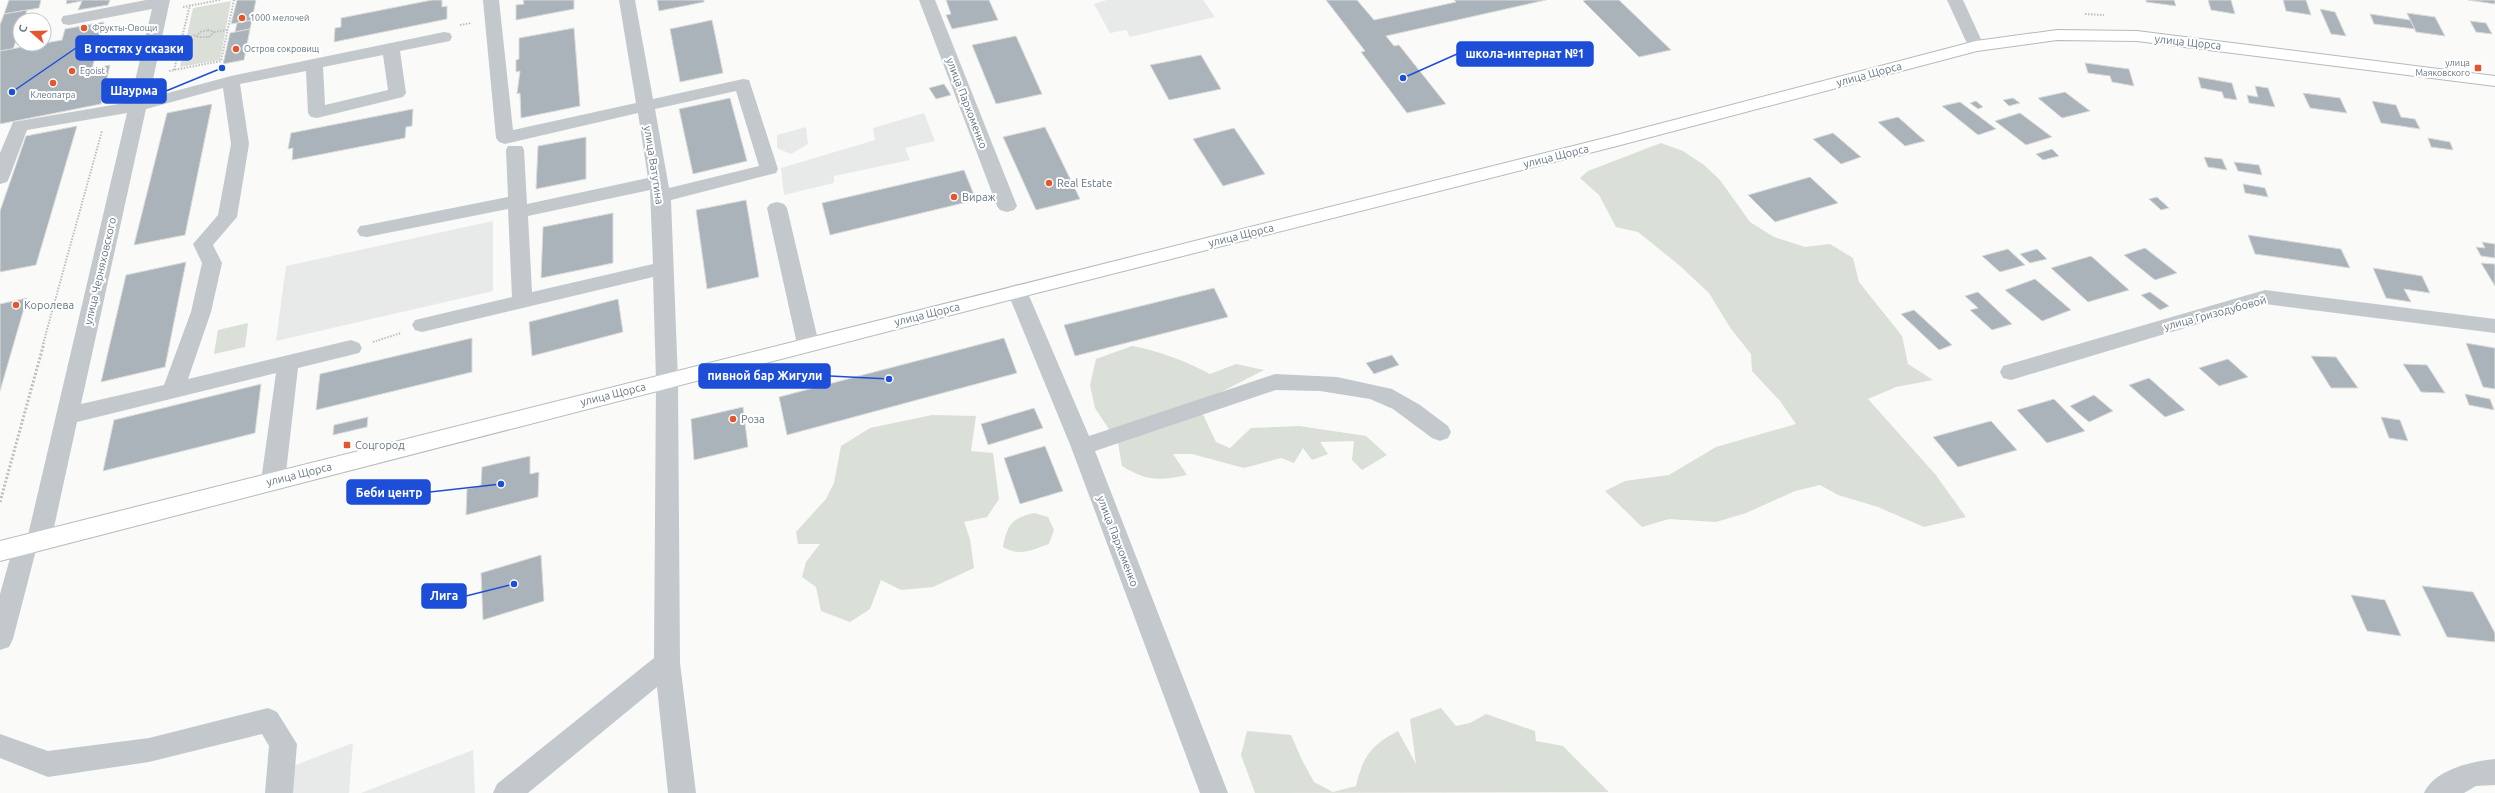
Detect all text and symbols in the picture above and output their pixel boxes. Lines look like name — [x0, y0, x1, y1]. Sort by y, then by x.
north arrow — [12, 12, 52, 52]
marker: 1000 мелочей — [237, 13, 247, 23]
place label: 1000 мелочей — [250, 13, 309, 23]
text: С — [16, 23, 29, 34]
marker: Фрукты-Овощи — [79, 23, 89, 33]
place label: Фрукты-Овощи — [92, 23, 157, 33]
street label: улица Щорса — [2154, 33, 2222, 51]
callout: В гостях у сказки — [76, 36, 192, 60]
text: В гостях у сказки — [84, 42, 184, 55]
callout: школа-интернат №1 — [1457, 42, 1593, 66]
marker: Остров сокровищ — [231, 44, 241, 54]
place label: Остров сокровищ — [244, 44, 320, 54]
text: школа-интернат №1 — [1465, 47, 1585, 60]
street label: улица Пархоменко — [944, 56, 990, 150]
place label: улица Маяковского — [2415, 58, 2470, 78]
street label: улица Щорса — [1835, 60, 1903, 88]
marker: улица Маяковского — [2473, 63, 2483, 73]
marker: Egoist — [67, 66, 77, 76]
place label: Egoist — [80, 66, 105, 76]
marker: Клеопатра — [48, 78, 58, 88]
callout: Шаурма — [102, 79, 166, 103]
text: Шаурма — [110, 84, 158, 97]
place label: Клеопатра — [31, 90, 75, 100]
street label: улица Ватутина — [642, 125, 666, 205]
street label: улица Щорса — [1522, 142, 1590, 170]
place label: Real Estate — [1057, 177, 1112, 189]
marker: Real Estate — [1044, 178, 1054, 188]
place label: Вираж — [962, 191, 996, 203]
marker: Вираж — [949, 192, 959, 202]
street label: улица Черняховского — [82, 216, 118, 326]
street label: улица Щорса — [1207, 221, 1275, 249]
street label: улица Гризодубовой — [2162, 294, 2268, 332]
place label: Королева — [24, 299, 74, 311]
marker: Королева — [11, 300, 21, 310]
street label: улица Щорса — [893, 300, 961, 328]
callout: пивной бар Жигули — [699, 364, 830, 388]
text: пивной бар Жигули — [708, 369, 822, 382]
street label: улица Щорса — [579, 380, 647, 408]
place label: Роза — [741, 413, 765, 425]
marker: Роза — [728, 414, 738, 424]
place label: Соцгород — [355, 439, 405, 451]
marker: Соцгород — [342, 440, 352, 450]
street label: улица Щорса — [265, 460, 333, 488]
callout: Беби центр — [347, 480, 430, 504]
text: Беби центр — [356, 486, 422, 499]
street label: улица Пархоменко — [1095, 494, 1141, 588]
callout: Лига — [422, 584, 466, 608]
text: Лига — [430, 589, 458, 602]

